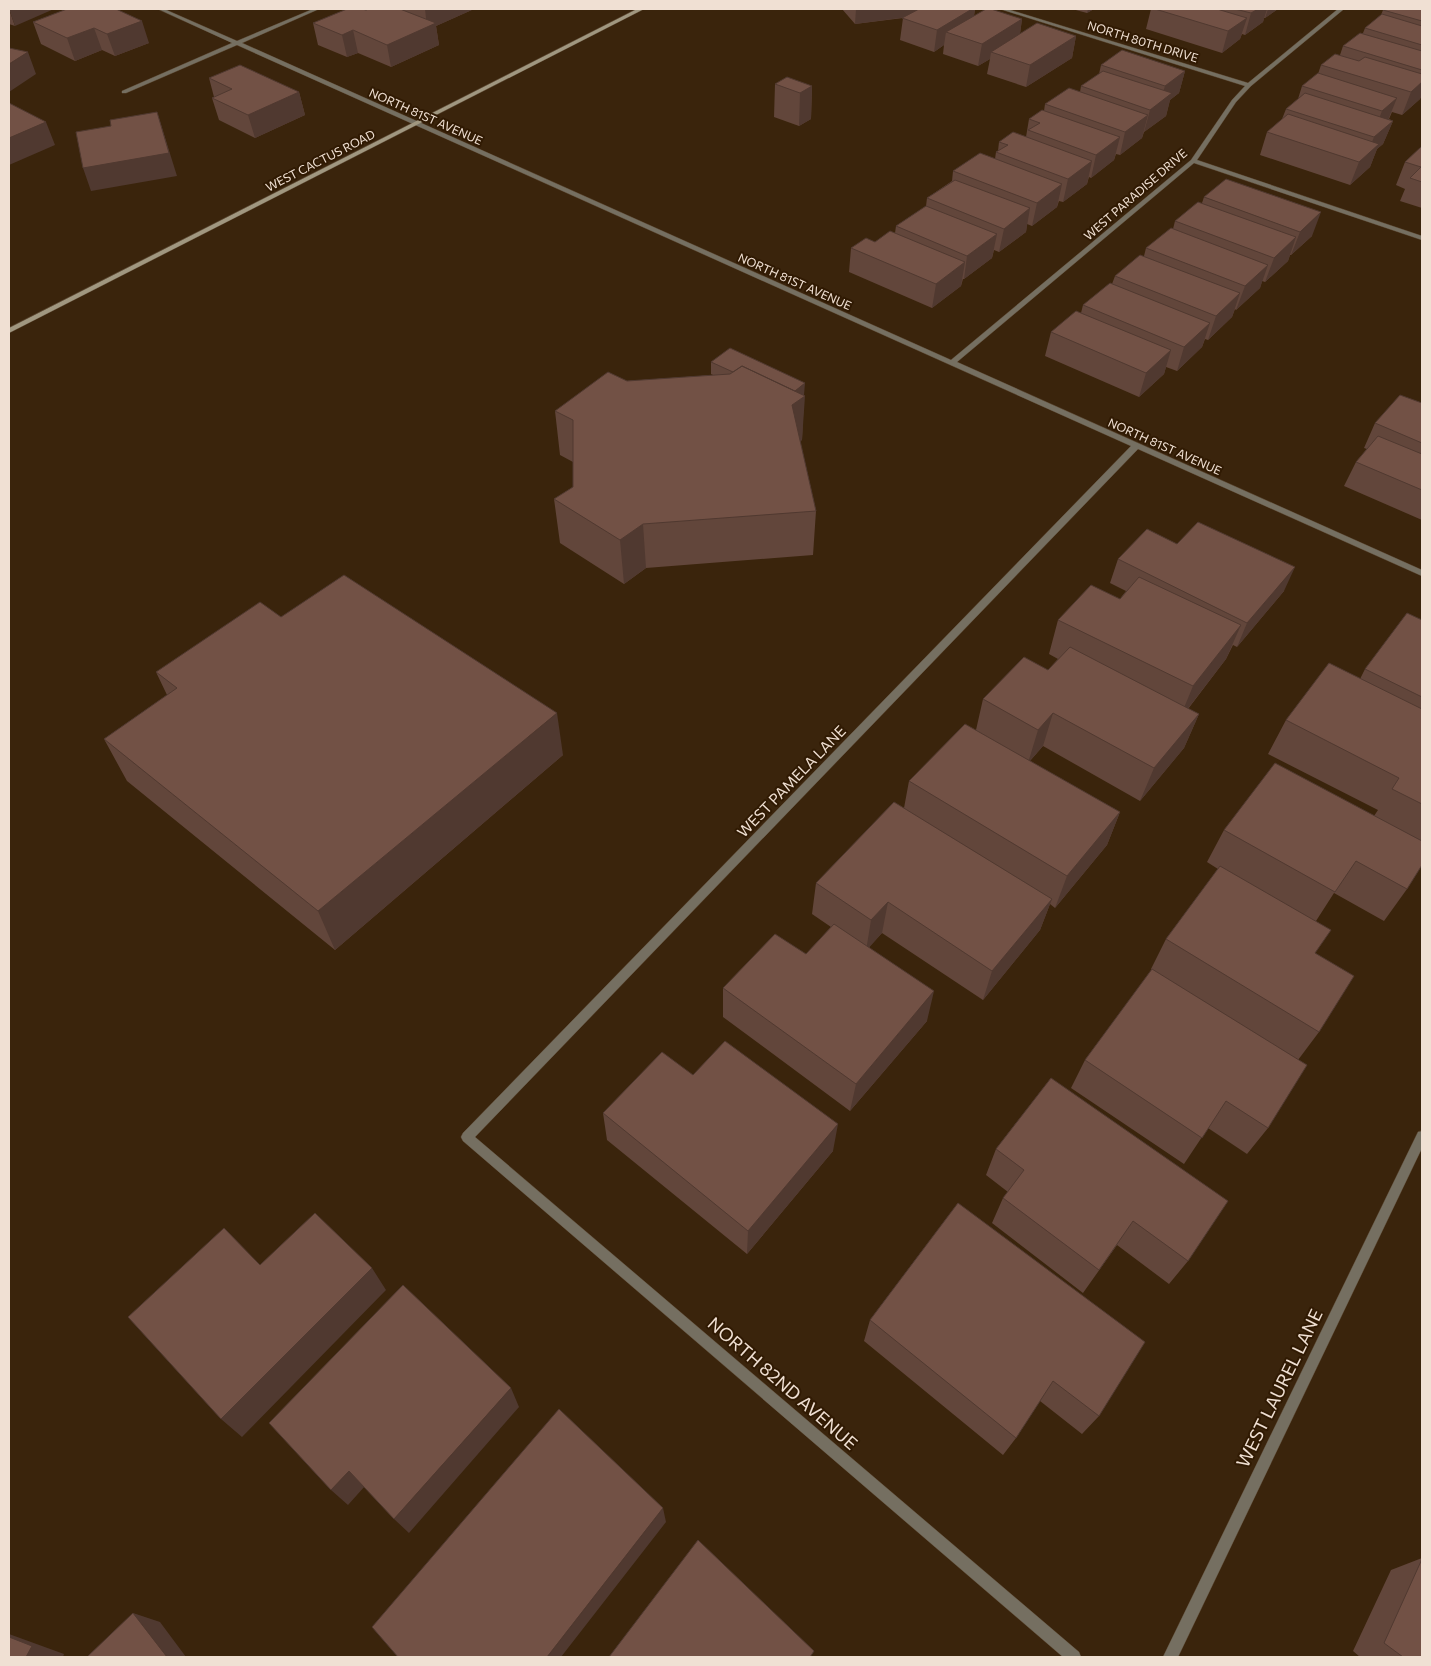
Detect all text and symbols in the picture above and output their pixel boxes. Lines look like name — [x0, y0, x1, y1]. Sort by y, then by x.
street label: NORTH 80TH DRIVE — [1086, 18, 1200, 64]
street label: NORTH 81ST AVENUE — [367, 85, 485, 147]
street label: WEST CACTUS ROAD — [263, 126, 377, 194]
street label: WEST PARADISE DRIVE — [1081, 145, 1189, 243]
street label: NORTH 81ST AVENUE — [736, 250, 854, 312]
street label: NORTH 81ST AVENUE — [1106, 415, 1224, 477]
street label: WEST PAMELA LANE — [733, 721, 849, 841]
street label: WEST LAUREL LANE — [1231, 1305, 1327, 1471]
street label: NORTH 82ND AVENUE — [704, 1312, 862, 1454]

